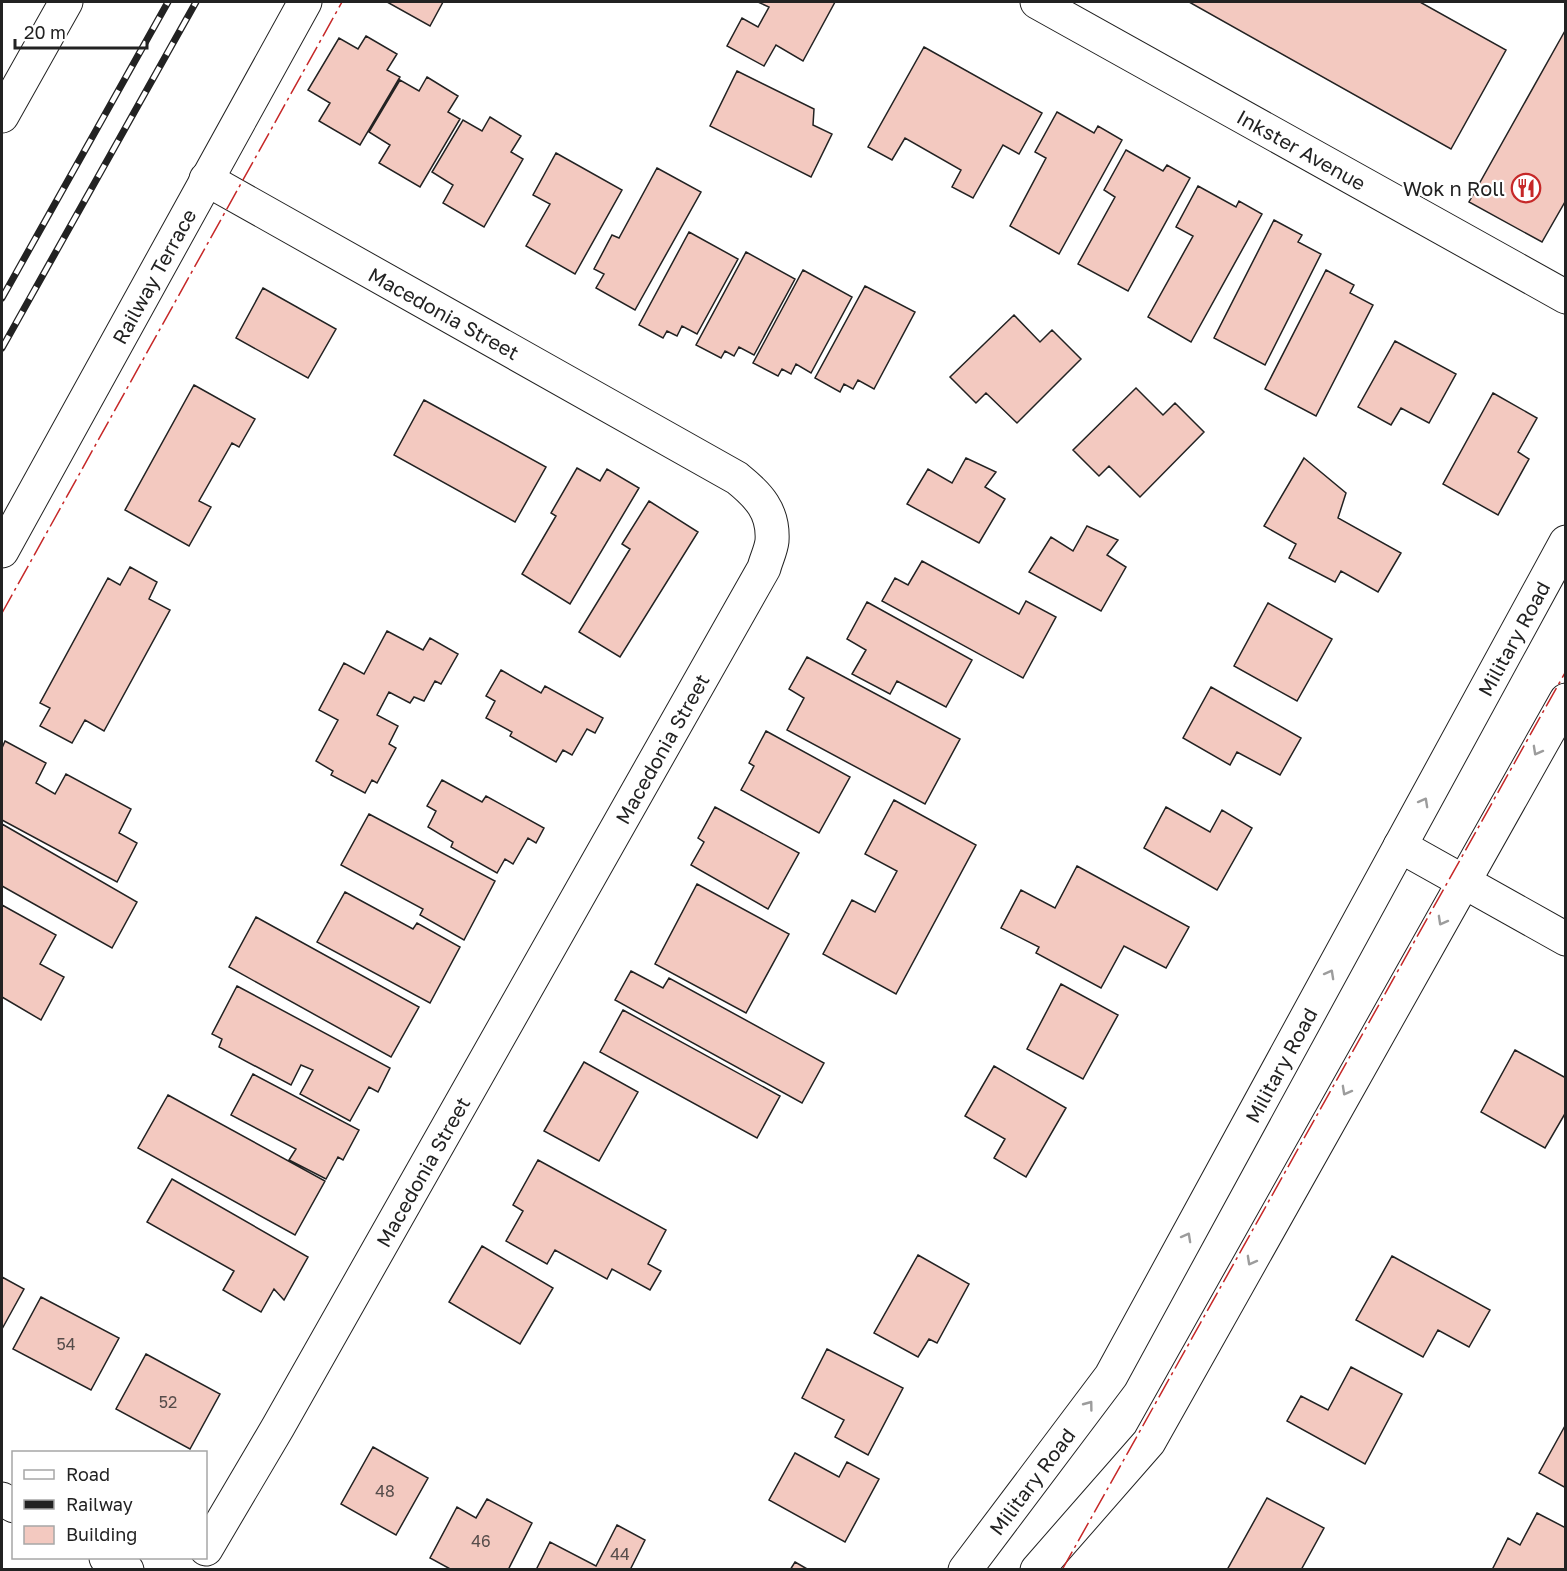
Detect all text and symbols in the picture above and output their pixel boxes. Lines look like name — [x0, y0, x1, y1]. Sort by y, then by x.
scale bar — [15, 12, 147, 50]
text: 20 m — [24, 21, 66, 43]
street label: Inkster Avenue — [1233, 104, 1370, 195]
restaurant icon: Wok n Roll — [1510, 172, 1542, 204]
place label: Wok n Roll — [1403, 176, 1505, 200]
street label: Railway Terrace — [107, 204, 201, 348]
street label: Macedonia Street — [365, 262, 523, 364]
street label: Military Road — [1472, 577, 1554, 700]
street label: Macedonia Street — [610, 669, 714, 828]
one-way arrow — [1533, 745, 1544, 755]
one-way arrow — [1417, 798, 1428, 809]
one-way arrow — [1437, 915, 1449, 925]
one-way arrow — [1323, 969, 1334, 980]
street label: Military Road — [1240, 1003, 1322, 1127]
one-way arrow — [1342, 1085, 1353, 1095]
street label: Macedonia Street — [370, 1092, 474, 1251]
one-way arrow — [1180, 1233, 1191, 1243]
one-way arrow — [1247, 1255, 1258, 1265]
house number: 54 — [56, 1334, 76, 1354]
house number: 52 — [159, 1392, 177, 1412]
one-way arrow — [1082, 1401, 1093, 1412]
street label: Military Road — [984, 1423, 1080, 1539]
legend — [12, 1451, 207, 1559]
text: Road — [66, 1463, 110, 1485]
house number: 48 — [375, 1481, 395, 1501]
text: Railway — [66, 1493, 133, 1515]
text: Building — [66, 1523, 137, 1545]
house number: 46 — [471, 1531, 491, 1551]
house number: 44 — [610, 1544, 630, 1564]

